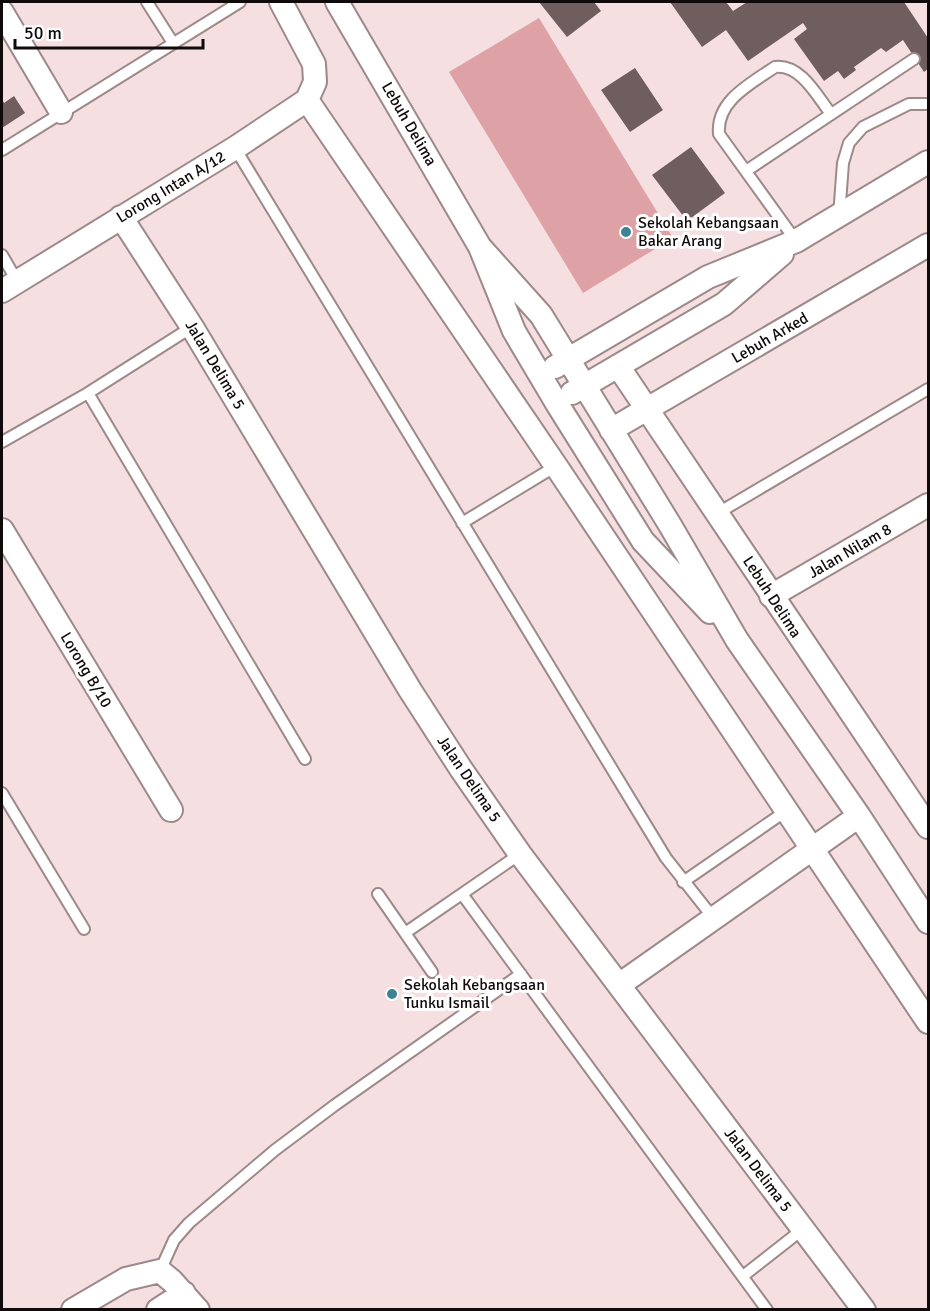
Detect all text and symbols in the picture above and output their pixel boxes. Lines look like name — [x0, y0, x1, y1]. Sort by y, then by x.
scale bar — [15, 12, 202, 50]
text: 50 m — [24, 22, 62, 44]
street label: Lebuh Delima — [377, 78, 441, 170]
street label: Lorong Intan A/12 — [113, 146, 229, 228]
place label: Sekolah Kebangsaan Bakar Arang — [638, 213, 779, 251]
marker: Sekolah Kebangsaan Bakar Arang — [619, 225, 633, 239]
street label: Lebuh Arked — [728, 308, 812, 368]
street label: Jalan Delima 5 — [181, 317, 249, 413]
street label: Jalan Nilam 8 — [805, 519, 895, 583]
street label: Lebuh Delima — [738, 552, 806, 642]
street label: Lorong B/10 — [56, 629, 116, 711]
street label: Jalan Delima 5 — [433, 732, 505, 826]
place label: Sekolah Kebangsaan Tunku Ismail — [404, 975, 545, 1013]
marker: Sekolah Kebangsaan Tunku Ismail — [385, 987, 399, 1001]
street label: Jalan Delima 5 — [720, 1124, 796, 1216]

